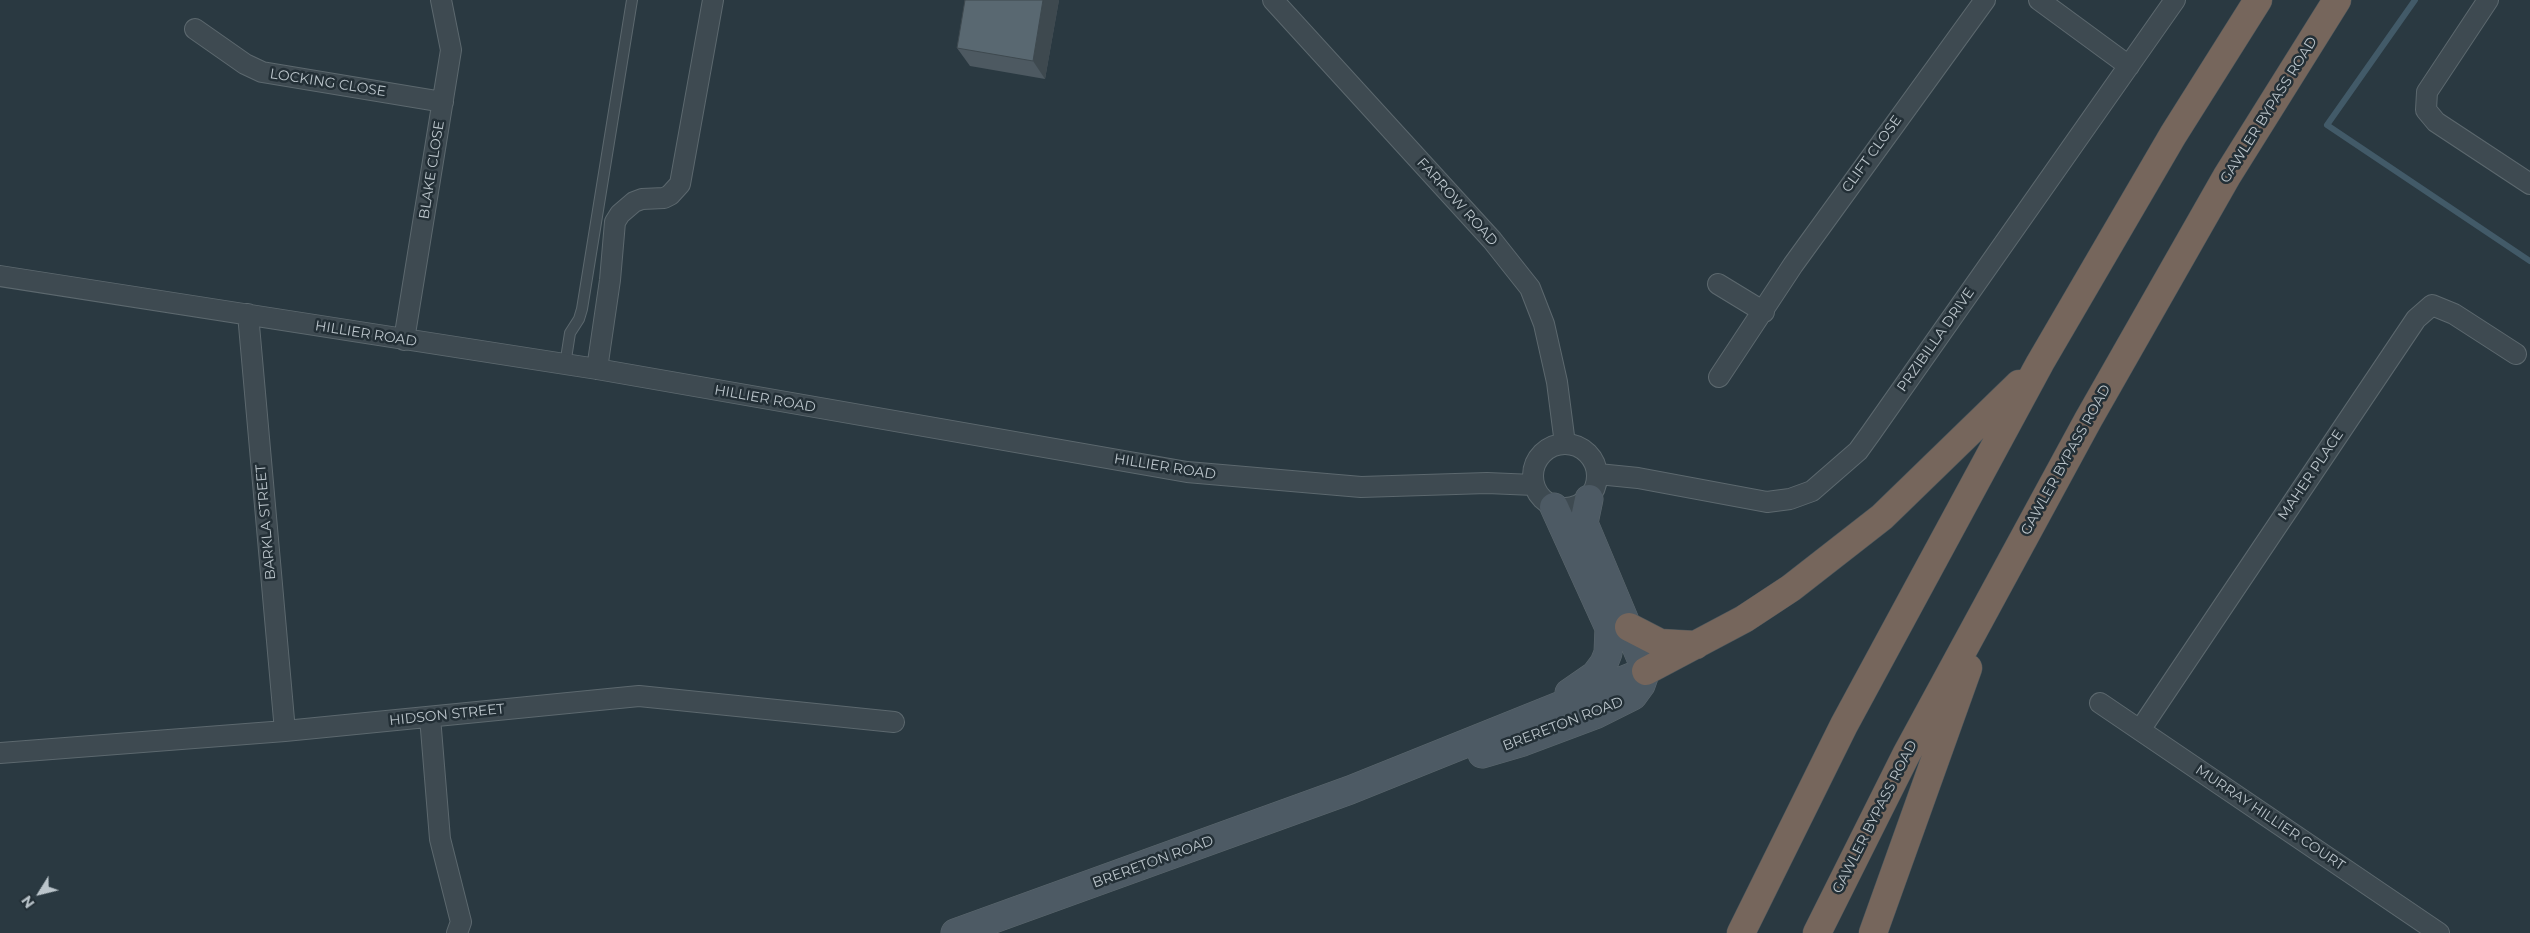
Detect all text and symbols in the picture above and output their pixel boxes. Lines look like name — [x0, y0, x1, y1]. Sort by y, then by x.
street label: GAWLER BYPASS ROAD — [2217, 34, 2321, 186]
street label: LOCKING CLOSE — [269, 66, 387, 100]
street label: CLIFT CLOSE — [1839, 112, 1905, 196]
street label: BLAKE CLOSE — [416, 120, 448, 220]
street label: FARROW ROAD — [1413, 155, 1501, 249]
street label: PRZIBILLA DRIVE — [1894, 285, 1978, 395]
street label: HILLIER ROAD — [314, 318, 418, 350]
street label: HILLIER ROAD — [713, 382, 817, 416]
street label: GAWLER BYPASS ROAD — [2018, 382, 2114, 538]
street label: MAHER PLACE — [2275, 427, 2347, 523]
street label: HILLIER ROAD — [1113, 451, 1217, 483]
street label: BARKLA STREET — [253, 464, 279, 580]
street label: BRERETON ROAD — [1500, 693, 1626, 755]
street label: HIDSON STREET — [388, 701, 506, 729]
street label: GAWLER BYPASS ROAD — [1829, 738, 1921, 896]
street label: MURRAY HILLIER COURT — [2192, 762, 2348, 874]
street label: BRERETON ROAD — [1090, 832, 1216, 892]
north arrow — [15, 868, 65, 918]
text: N — [17, 892, 38, 912]

